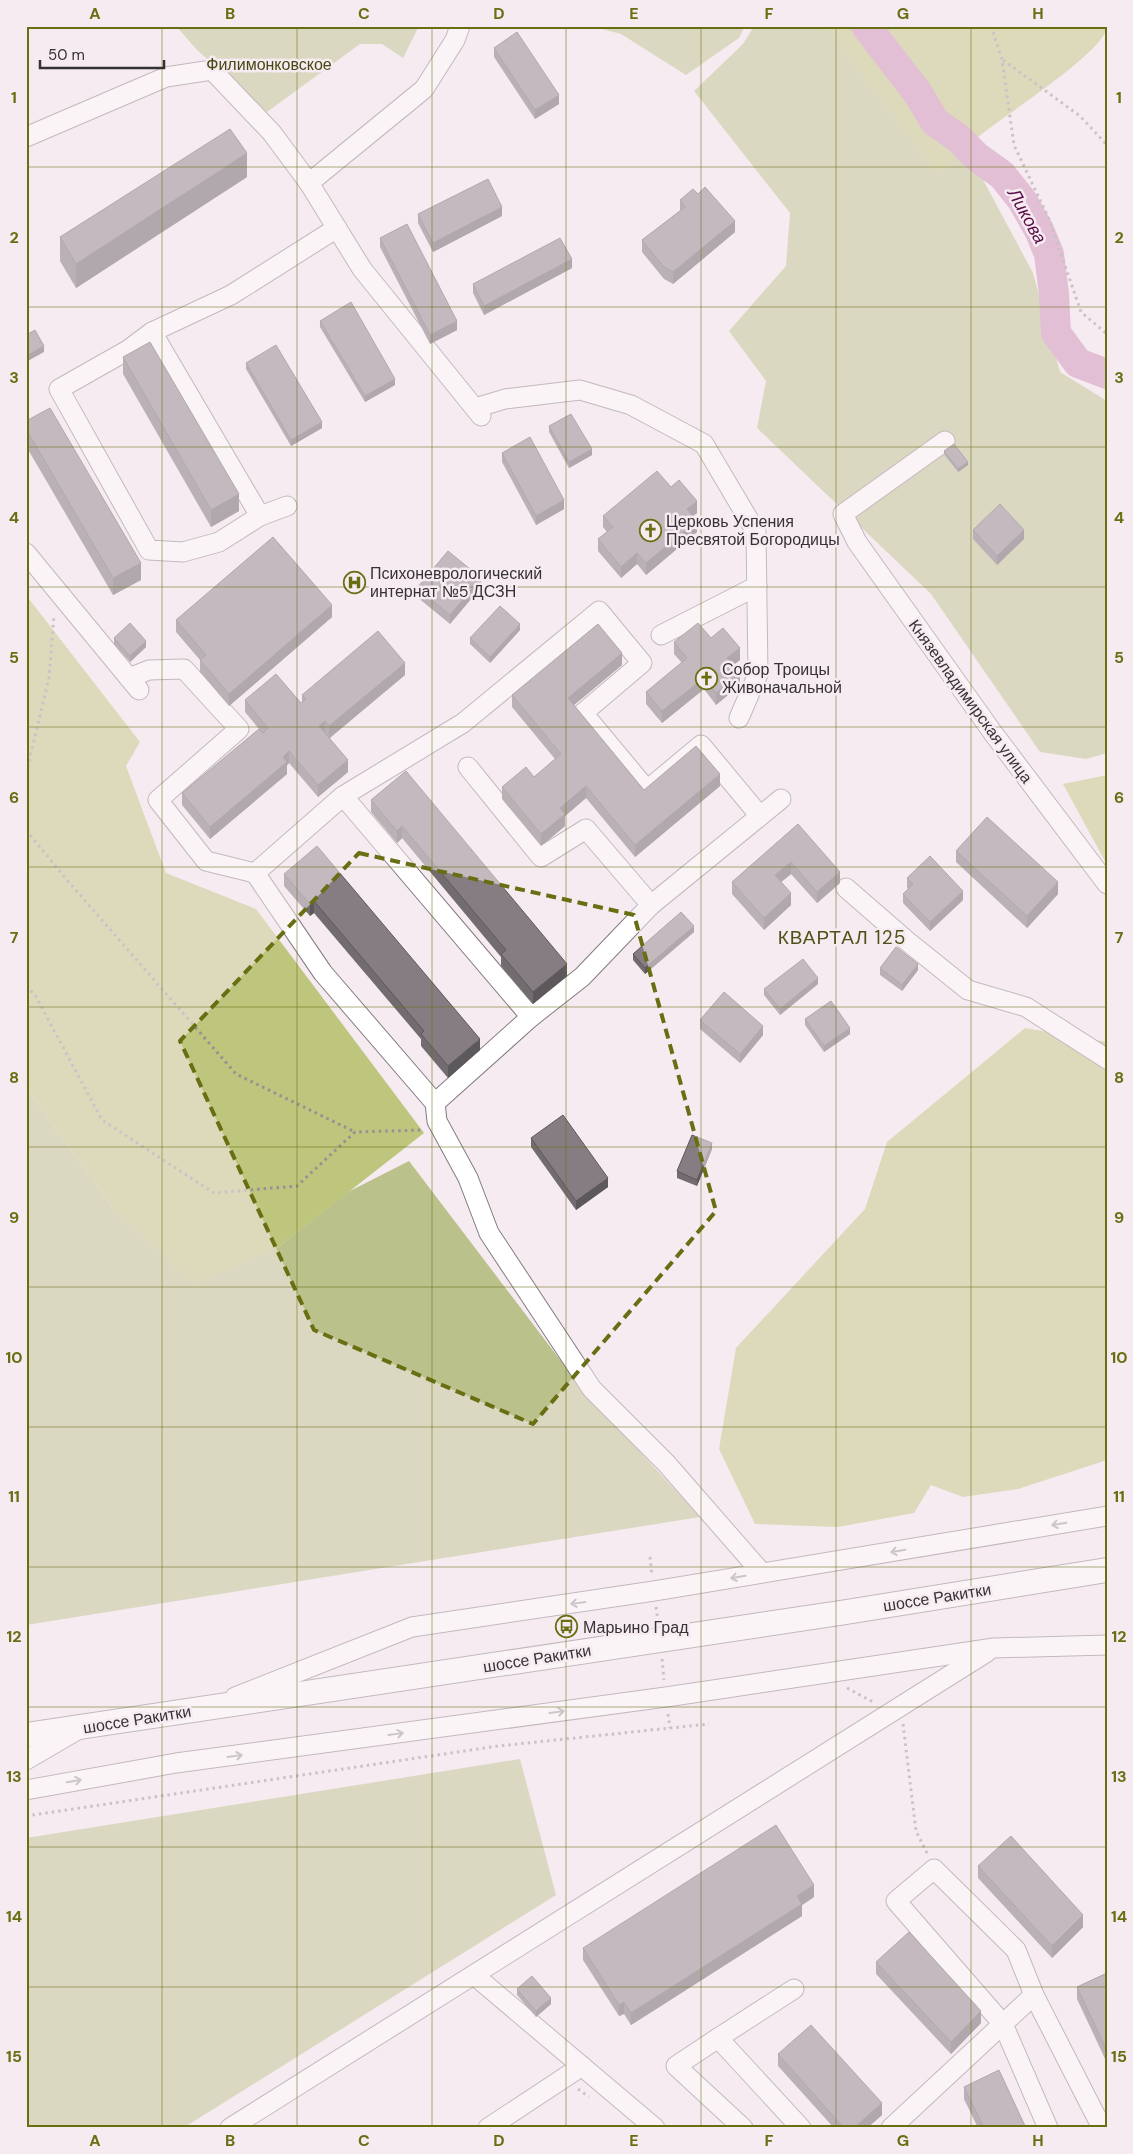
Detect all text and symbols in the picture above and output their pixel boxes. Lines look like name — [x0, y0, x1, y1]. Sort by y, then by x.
text: A — [89, 3, 101, 24]
text: B — [225, 3, 235, 24]
text: C — [358, 3, 370, 24]
text: D — [493, 3, 505, 24]
text: E — [629, 3, 639, 24]
text: F — [765, 3, 774, 24]
text: G — [897, 3, 909, 24]
text: H — [1032, 3, 1044, 24]
scale bar — [40, 38, 164, 70]
text: 50 m — [48, 45, 85, 65]
park label: Филимонковское — [206, 54, 332, 75]
text: 1 — [11, 87, 17, 108]
text: 1 — [1116, 87, 1122, 108]
water label: Ликова — [1002, 183, 1052, 248]
text: 2 — [9, 227, 19, 248]
text: 2 — [1114, 227, 1124, 248]
text: 3 — [9, 367, 19, 388]
text: 3 — [1114, 367, 1124, 388]
text: 4 — [9, 507, 19, 528]
text: 4 — [1114, 507, 1124, 528]
place label: Церковь Успения Пресвятой Богородицы — [666, 511, 840, 550]
church icon: Церковь Успения Пресвятой Богородицы — [638, 518, 662, 542]
place label: Психоневрологический интернат №5 ДСЗН — [370, 563, 542, 602]
hospital icon: Психоневрологический интернат №5 ДСЗН — [342, 570, 366, 594]
street label: Князевладимирская улица — [904, 615, 1037, 787]
text: 5 — [9, 647, 19, 668]
text: 5 — [1114, 647, 1124, 668]
place label: Собор Троицы Живоначальной — [722, 659, 842, 698]
church icon: Собор Троицы Живоначальной — [694, 666, 718, 690]
text: 6 — [9, 787, 19, 808]
text: 6 — [1114, 787, 1124, 808]
district label: КВАРТАЛ 125 — [778, 925, 906, 950]
text: 7 — [10, 927, 19, 948]
text: 7 — [1115, 927, 1124, 948]
text: 8 — [9, 1067, 19, 1088]
text: 8 — [1114, 1067, 1124, 1088]
text: 9 — [9, 1207, 19, 1228]
text: 9 — [1114, 1207, 1124, 1228]
text: 10 — [5, 1347, 23, 1368]
text: 10 — [1110, 1347, 1128, 1368]
text: 11 — [8, 1486, 20, 1507]
text: 11 — [1113, 1486, 1125, 1507]
one-way arrow — [1051, 1519, 1067, 1529]
one-way arrow — [891, 1546, 907, 1556]
one-way arrow — [731, 1573, 747, 1583]
street label: шоссе Ракитки — [882, 1579, 993, 1616]
one-way arrow — [570, 1598, 586, 1608]
bus stop icon: Марьино Град — [555, 1615, 579, 1639]
place label: Марьино Град — [583, 1617, 689, 1638]
text: 12 — [6, 1626, 22, 1647]
text: 12 — [1111, 1626, 1127, 1647]
street label: шоссе Ракитки — [482, 1640, 593, 1677]
street label: шоссе Ракитки — [82, 1701, 193, 1738]
one-way arrow — [548, 1707, 564, 1717]
one-way arrow — [387, 1729, 403, 1739]
one-way arrow — [226, 1750, 242, 1760]
text: 13 — [6, 1766, 22, 1787]
text: 13 — [1111, 1766, 1127, 1787]
one-way arrow — [66, 1776, 82, 1786]
text: 14 — [6, 1906, 22, 1927]
text: 14 — [1111, 1906, 1127, 1927]
text: 15 — [6, 2046, 22, 2067]
text: 15 — [1111, 2046, 1127, 2067]
text: A — [89, 2130, 101, 2151]
text: B — [225, 2130, 235, 2151]
text: C — [358, 2130, 370, 2151]
text: D — [493, 2130, 505, 2151]
text: E — [629, 2130, 639, 2151]
text: F — [765, 2130, 774, 2151]
text: G — [897, 2130, 909, 2151]
text: H — [1032, 2130, 1044, 2151]

